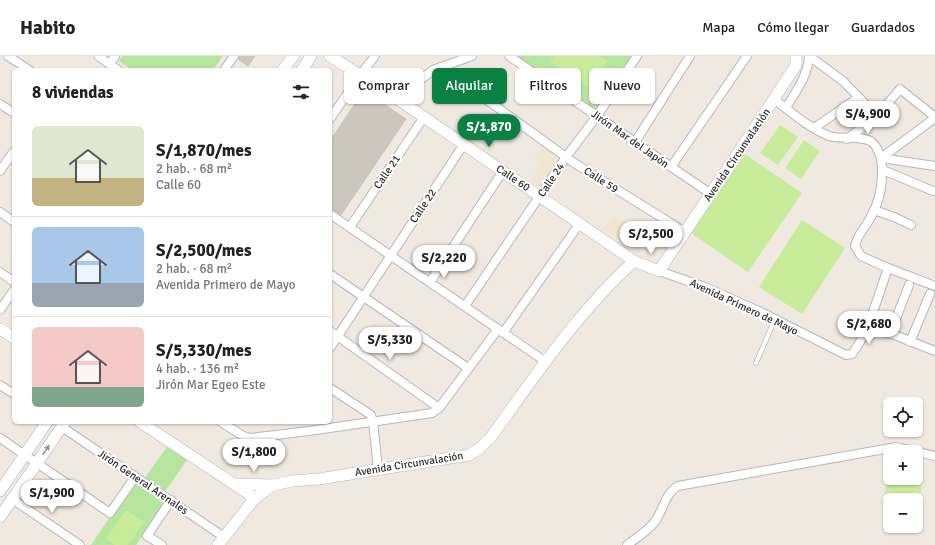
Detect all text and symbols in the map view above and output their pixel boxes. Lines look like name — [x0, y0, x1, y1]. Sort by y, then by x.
text: Habito — [20, 16, 75, 40]
text: Mapa — [702, 19, 735, 36]
text: Cómo llegar — [757, 19, 829, 36]
text: Guardados — [851, 19, 915, 36]
chip: Comprar — [344, 68, 424, 104]
chip: Alquilar — [432, 68, 507, 104]
chip: Filtros — [515, 68, 581, 104]
chip: Nuevo — [589, 68, 655, 104]
icon: filters — [290, 81, 312, 103]
text: 8 viviendas — [32, 82, 114, 103]
pin: S/4,900 — [831, 101, 905, 135]
street label: Avenida Circunvalación — [701, 106, 773, 204]
text: S/4,900 — [845, 106, 891, 122]
street label: Jirón Mar del Japón — [589, 107, 671, 171]
pin: S/1,870 — [452, 114, 526, 148]
text: S/1,870 — [466, 119, 512, 135]
text: S/1,870/mes — [156, 140, 252, 161]
icon: home — [64, 142, 112, 190]
street label: Calle 21 — [371, 152, 403, 191]
street label: Calle 24 — [535, 160, 567, 199]
text: 2 hab. · 68 m² — [156, 161, 232, 177]
street label: Calle 60 — [494, 162, 533, 194]
street label: Calle 59 — [581, 164, 621, 196]
text: Calle 60 — [156, 177, 201, 193]
street label: Calle 22 — [407, 186, 439, 225]
pin: S/2,500 — [614, 221, 688, 255]
text: S/2,500 — [628, 226, 674, 242]
text: S/2,500/mes — [156, 240, 252, 261]
icon: home — [64, 243, 112, 291]
pin: S/2,220 — [407, 245, 481, 279]
text: S/2,220 — [421, 250, 467, 266]
text: 2 hab. · 68 m² — [156, 261, 232, 277]
street label: Avenida Primero de Mayo — [688, 276, 800, 338]
text: Avenida Primero de Mayo — [156, 277, 296, 293]
pin: S/2,680 — [832, 311, 906, 345]
text: S/2,680 — [846, 316, 892, 332]
pin: S/5,330 — [353, 327, 427, 361]
text: S/5,330 — [367, 332, 413, 348]
text: S/5,330/mes — [156, 340, 252, 361]
icon: home — [64, 343, 112, 391]
text: 4 hab. · 136 m² — [156, 361, 239, 377]
text: Jirón Mar Egeo Este — [156, 377, 266, 393]
map controls — [883, 397, 923, 533]
button: locate — [883, 397, 923, 437]
pin: S/1,800 — [217, 439, 291, 473]
text: S/1,800 — [231, 444, 277, 460]
one-way arrow — [42, 445, 50, 455]
button: + — [883, 445, 923, 485]
street label: Jirón General Arenales — [95, 447, 191, 517]
street label: Avenida Circunvalación — [354, 449, 464, 479]
pin: S/1,900 — [15, 480, 89, 514]
text: S/1,900 — [29, 485, 75, 501]
button: − — [883, 493, 923, 533]

